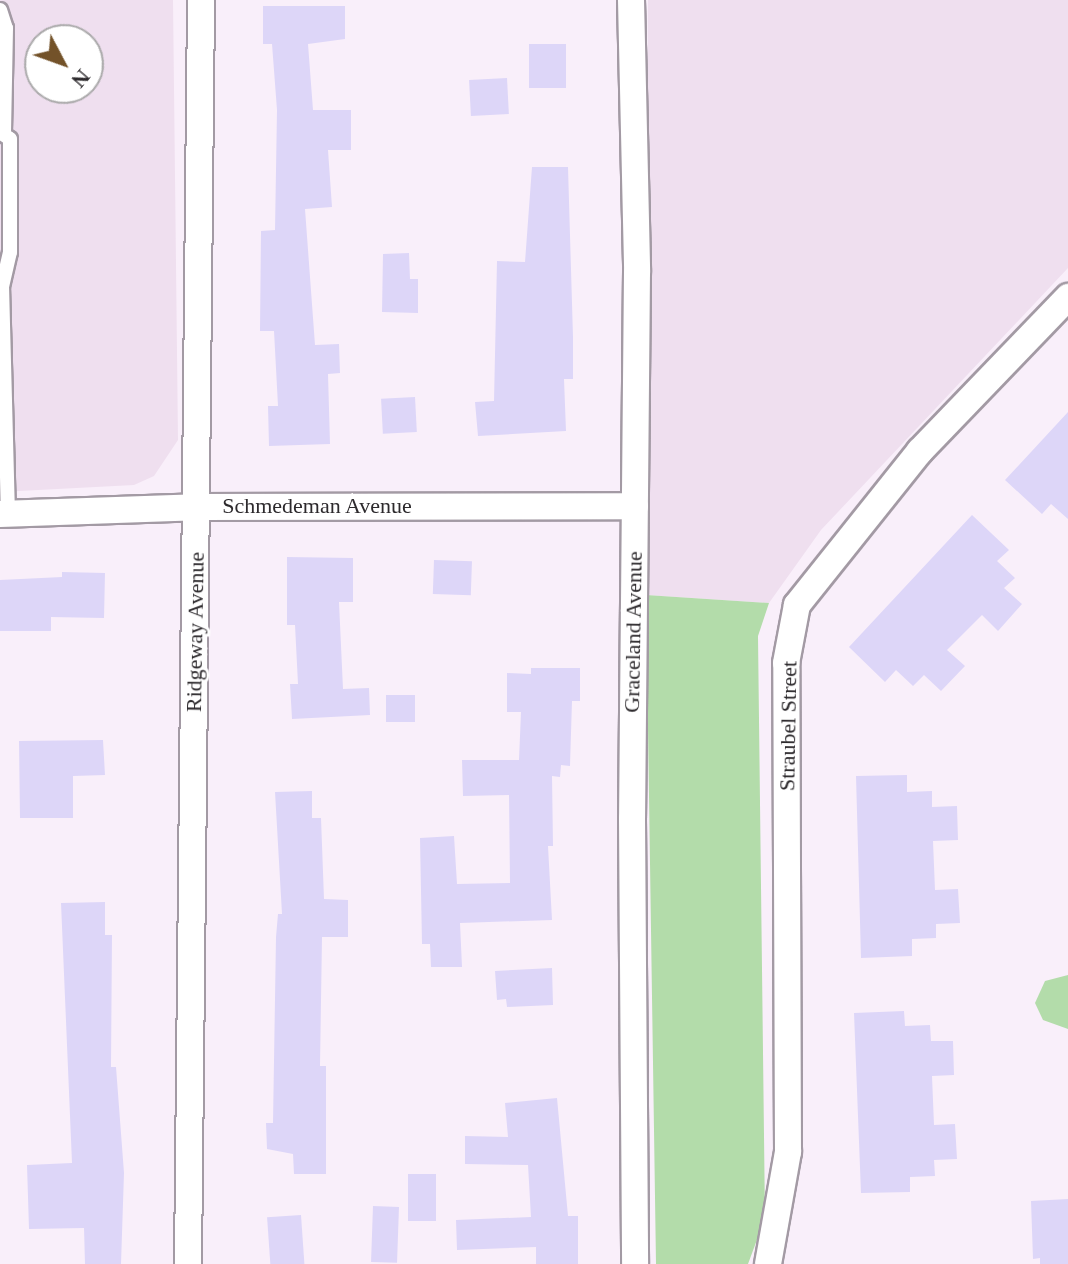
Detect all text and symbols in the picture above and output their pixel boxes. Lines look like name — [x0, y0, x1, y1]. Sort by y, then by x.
north arrow — [24, 24, 104, 104]
text: N — [66, 65, 96, 93]
street label: Schmedeman Avenue — [222, 493, 412, 519]
street label: Graceland Avenue — [618, 550, 648, 714]
street label: Ridgeway Avenue — [180, 551, 210, 713]
street label: Straubel Street — [774, 661, 802, 791]

